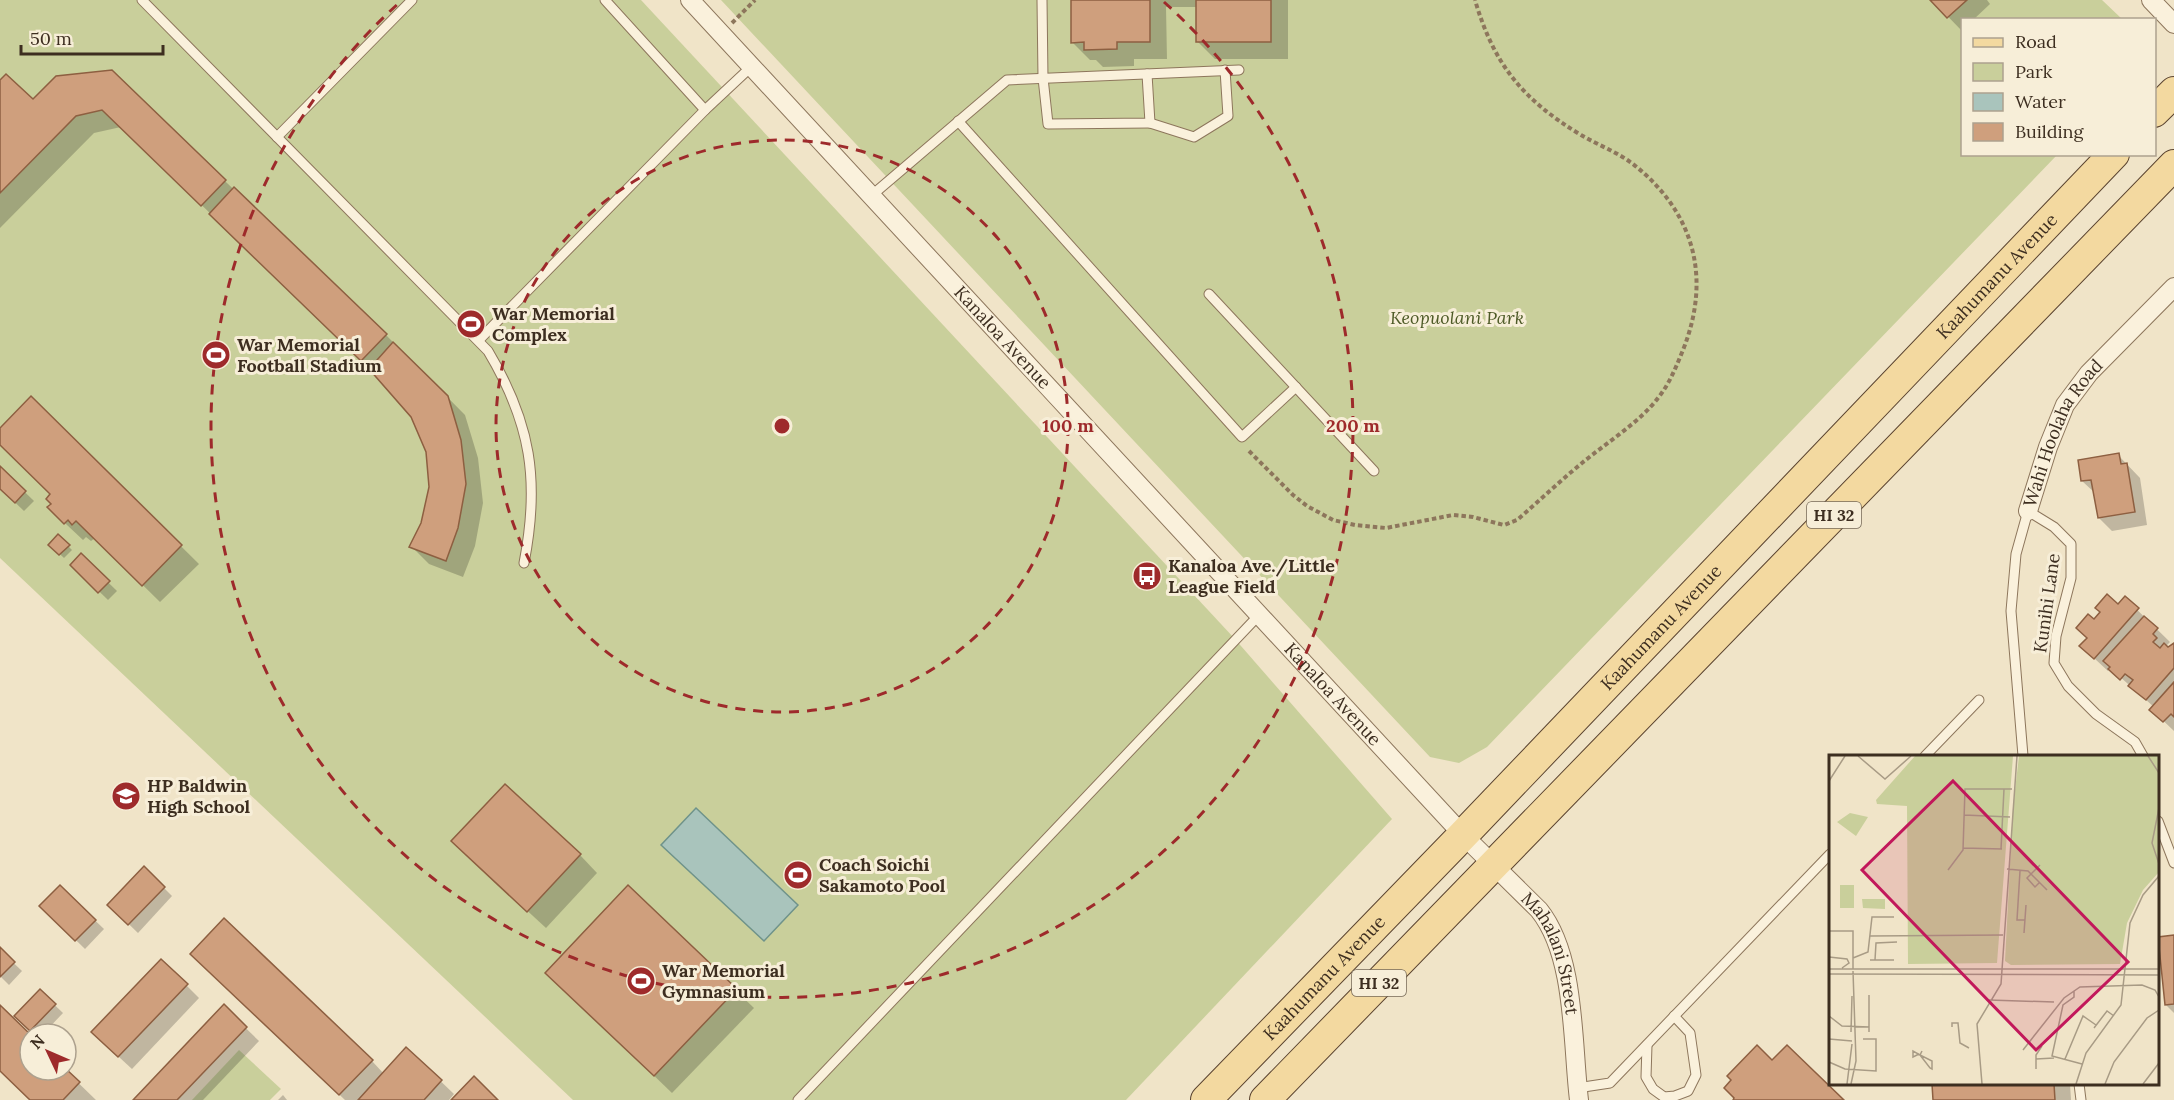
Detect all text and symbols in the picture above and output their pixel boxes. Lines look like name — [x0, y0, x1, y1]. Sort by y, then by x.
scale bar — [21, 18, 164, 56]
legend — [1961, 18, 2156, 156]
text: 50 m — [30, 27, 72, 50]
text: Road — [2015, 30, 2057, 53]
text: Park — [2015, 60, 2053, 83]
text: Water — [2015, 90, 2066, 113]
text: Building — [2015, 120, 2085, 143]
street label: Kaahumanu Avenue — [1931, 208, 2062, 344]
street label: Kanaloa Avenue — [949, 281, 1056, 394]
place label: War Memorial Complex — [492, 302, 615, 346]
park label: Keopuolani Park — [1390, 306, 1524, 329]
sports icon: War Memorial Complex — [455, 308, 487, 340]
place label: War Memorial Football Stadium — [237, 333, 382, 377]
sports icon: War Memorial Football Stadium — [200, 339, 232, 371]
street label: Wahi Hoolaha Road — [2018, 354, 2108, 510]
text: 100 m — [1042, 414, 1094, 437]
text: 200 m — [1326, 414, 1380, 437]
centre of rings — [772, 416, 792, 436]
road number: HI 32 — [1807, 502, 1861, 528]
street label: Kunihi Lane — [2028, 551, 2065, 654]
place label: Kanaloa Ave./Little League Field — [1168, 554, 1335, 598]
street label: Kaahumanu Avenue — [1595, 559, 1726, 695]
bus stop icon: Kanaloa Ave./Little League Field — [1131, 560, 1163, 592]
street label: Kanaloa Avenue — [1280, 637, 1387, 750]
inset map — [1829, 755, 2159, 1085]
place label: HP Baldwin High School — [147, 774, 251, 818]
school or university icon: HP Baldwin High School — [110, 780, 142, 812]
place label: Coach Soichi Sakamoto Pool — [819, 853, 946, 897]
sports icon: Coach Soichi Sakamoto Pool — [782, 859, 814, 891]
street label: Mahalani Street — [1517, 887, 1584, 1016]
street label: Kaahumanu Avenue — [1258, 910, 1390, 1045]
place label: War Memorial Gymnasium — [662, 959, 785, 1003]
sports icon: War Memorial Gymnasium — [625, 965, 657, 997]
road number: HI 32 — [1352, 970, 1406, 996]
north arrow — [18, 1022, 78, 1082]
text: N — [26, 1030, 49, 1053]

